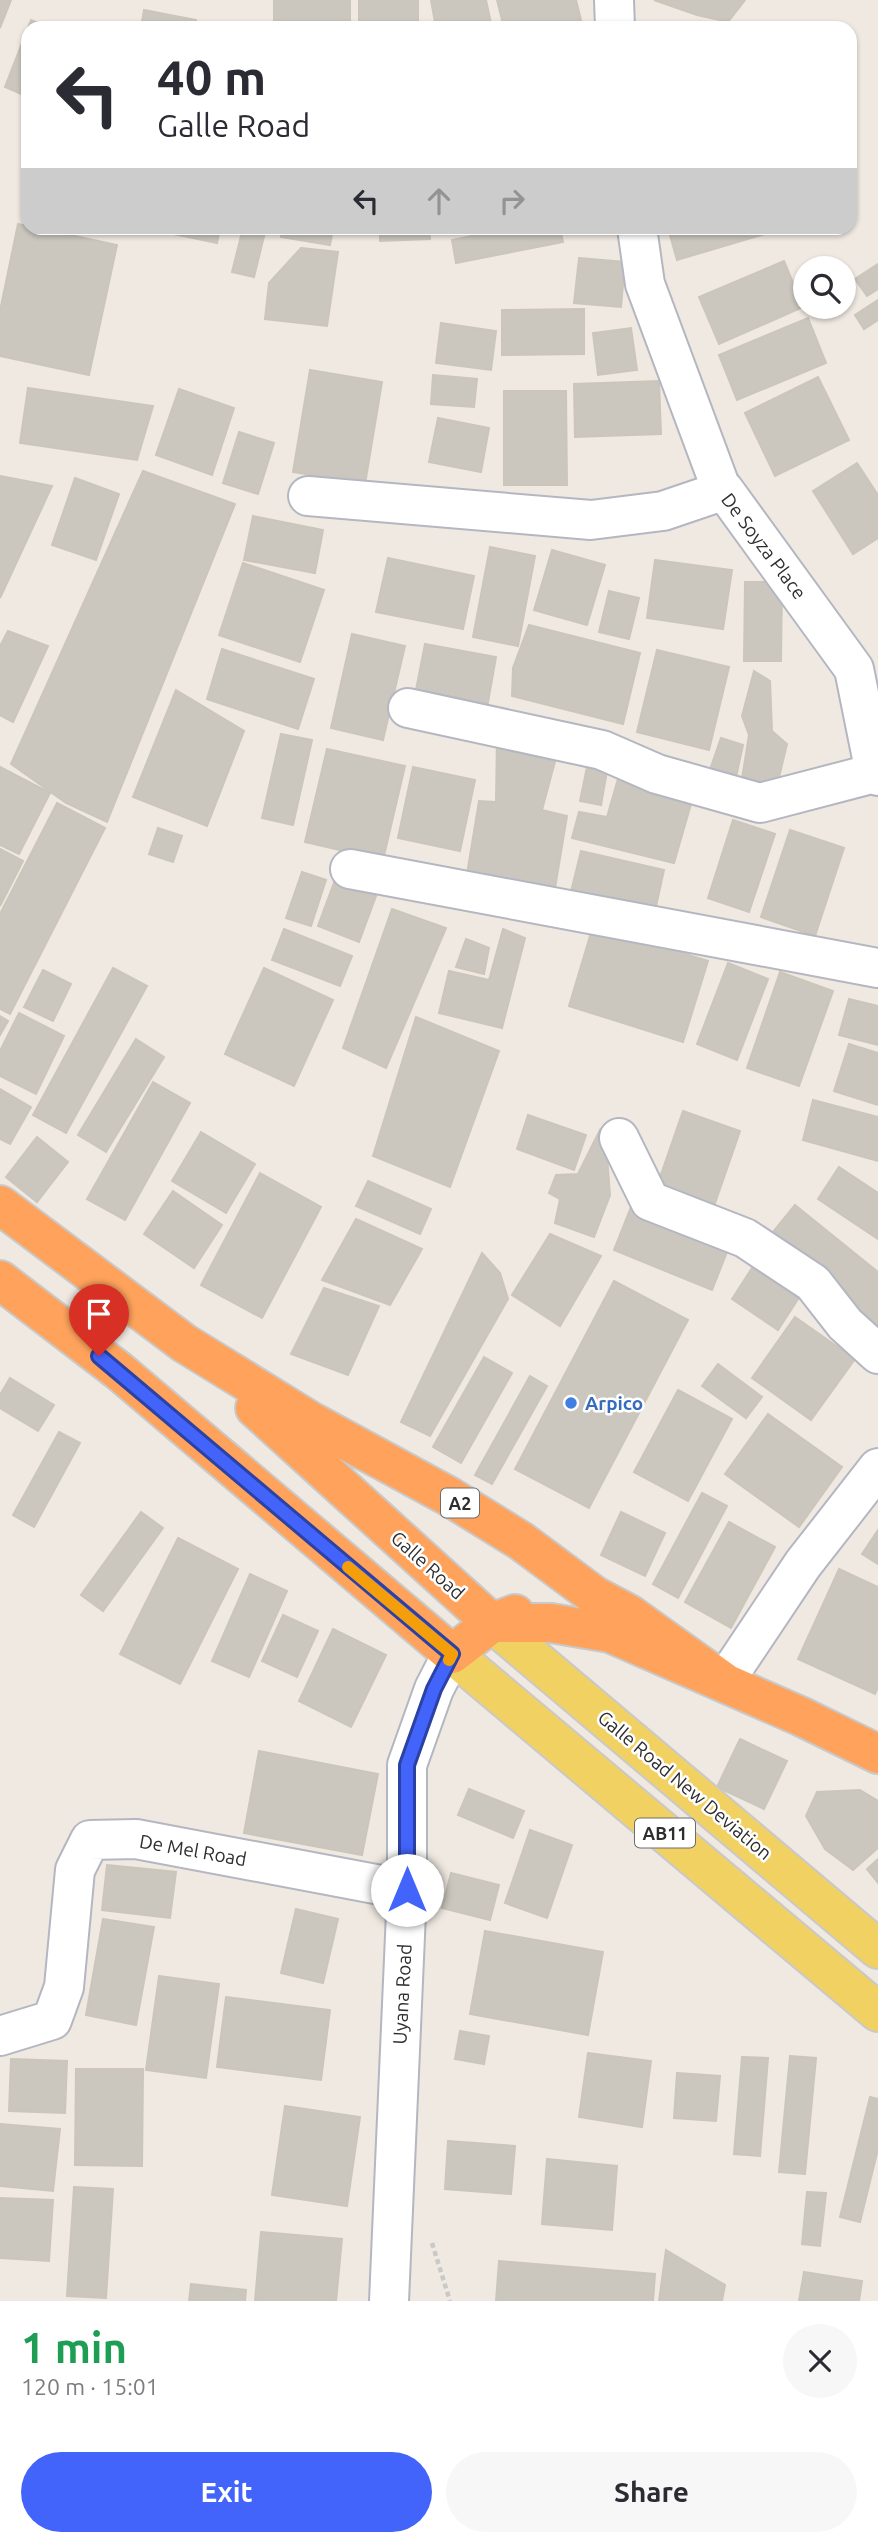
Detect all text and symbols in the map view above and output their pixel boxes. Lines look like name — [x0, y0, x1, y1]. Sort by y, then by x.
icon: left — [42, 49, 133, 140]
text: 40 m — [157, 49, 266, 104]
text: Galle Road — [157, 107, 310, 143]
icon: left — [347, 182, 385, 220]
icon: ahead — [420, 182, 458, 220]
icon: right — [493, 182, 531, 220]
map controls — [793, 256, 856, 319]
button: search — [793, 256, 856, 319]
street label: De Soyza Place — [717, 489, 811, 603]
pin — [69, 1284, 129, 1356]
icon: arrive — [80, 1295, 118, 1333]
place label: Arpico — [585, 1392, 643, 1414]
marker: Arpico — [563, 1395, 579, 1411]
road number: A2 — [441, 1488, 479, 1518]
street label: Galle Road — [387, 1526, 469, 1604]
street label: Galle Road New Deviation — [594, 1706, 776, 1864]
road number: AB11 — [635, 1818, 695, 1847]
street label: De Mel Road — [138, 1830, 248, 1870]
position arrow — [370, 1853, 444, 1927]
street label: Uyana Road — [388, 1943, 416, 2045]
text: 1 min — [21, 2324, 127, 2371]
button: close — [783, 2324, 857, 2398]
text: 120 m · 15:01 — [21, 2374, 159, 2399]
button: Exit — [21, 2452, 432, 2532]
button: Share — [446, 2452, 857, 2532]

